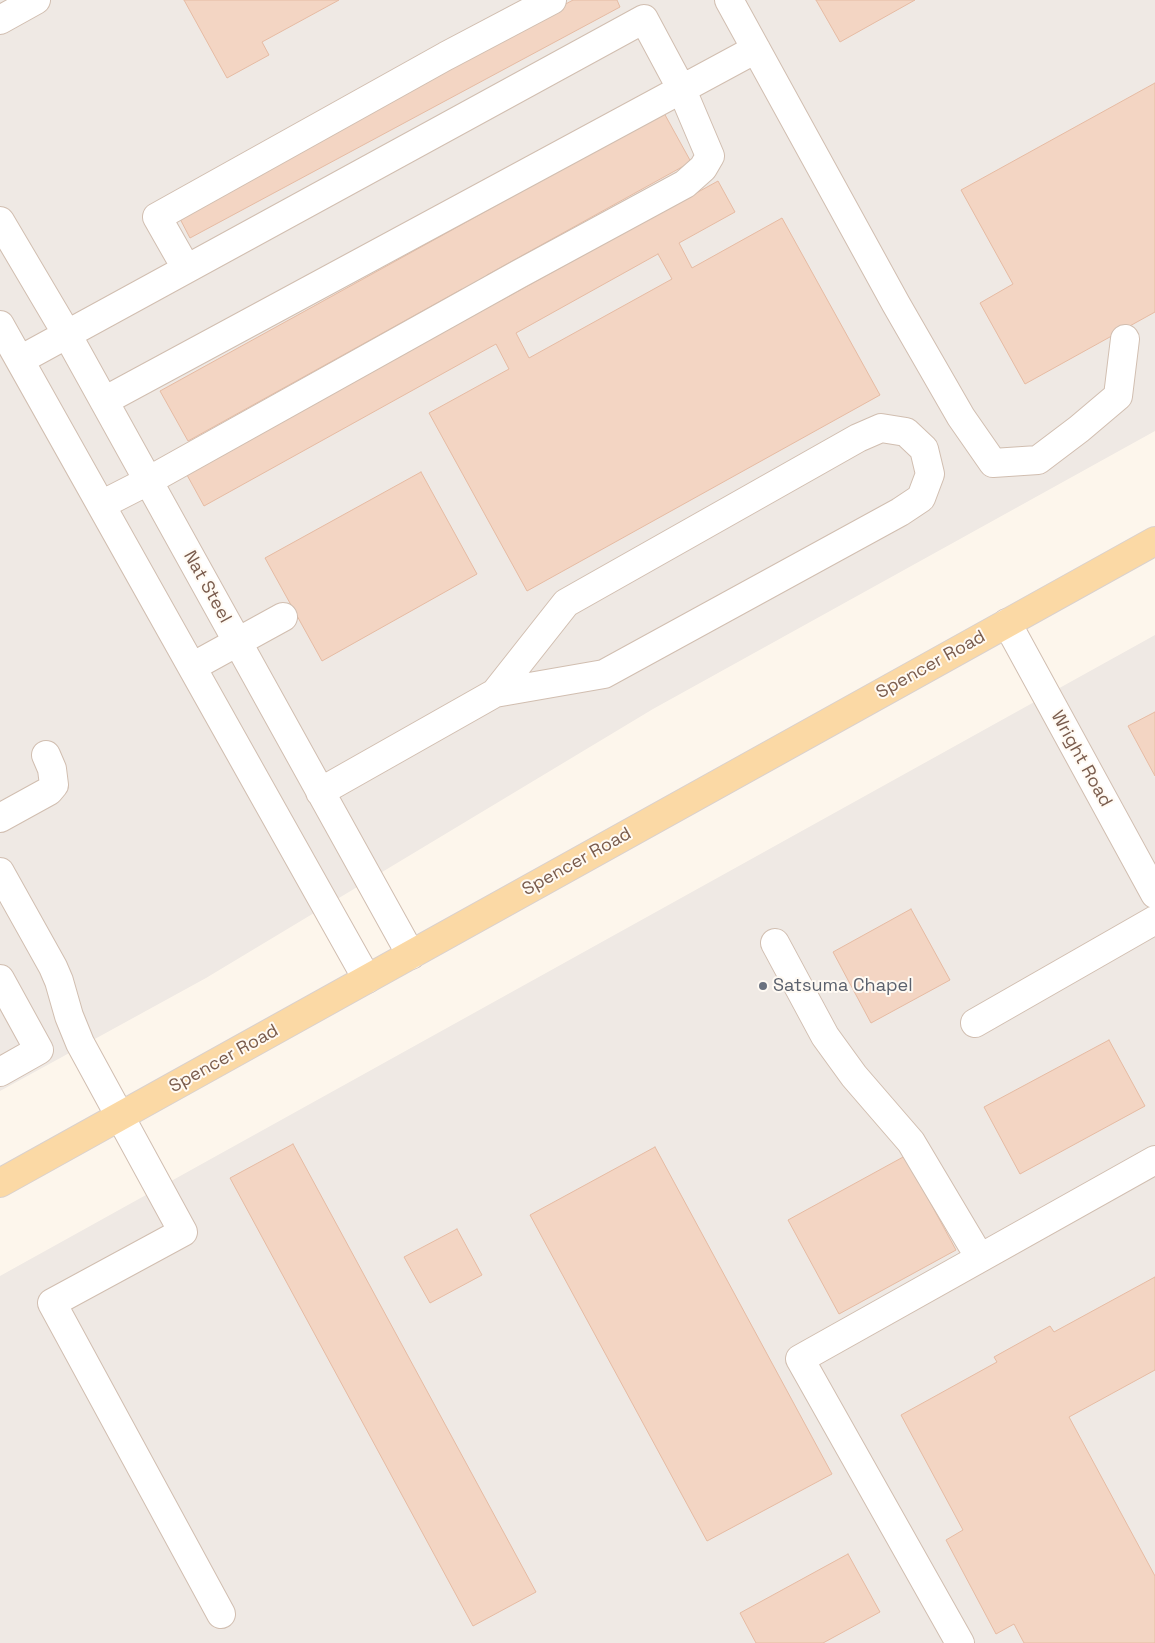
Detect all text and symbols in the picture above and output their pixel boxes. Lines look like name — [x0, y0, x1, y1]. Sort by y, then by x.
street label: Nat Steel — [178, 547, 236, 627]
street label: Spencer Road — [873, 626, 989, 704]
street label: Wright Road — [1046, 707, 1116, 811]
street label: Spencer Road — [519, 823, 635, 901]
place label: Satsuma Chapel — [773, 975, 913, 997]
marker: Satsuma Chapel — [757, 980, 769, 992]
street label: Spencer Road — [166, 1020, 282, 1098]

